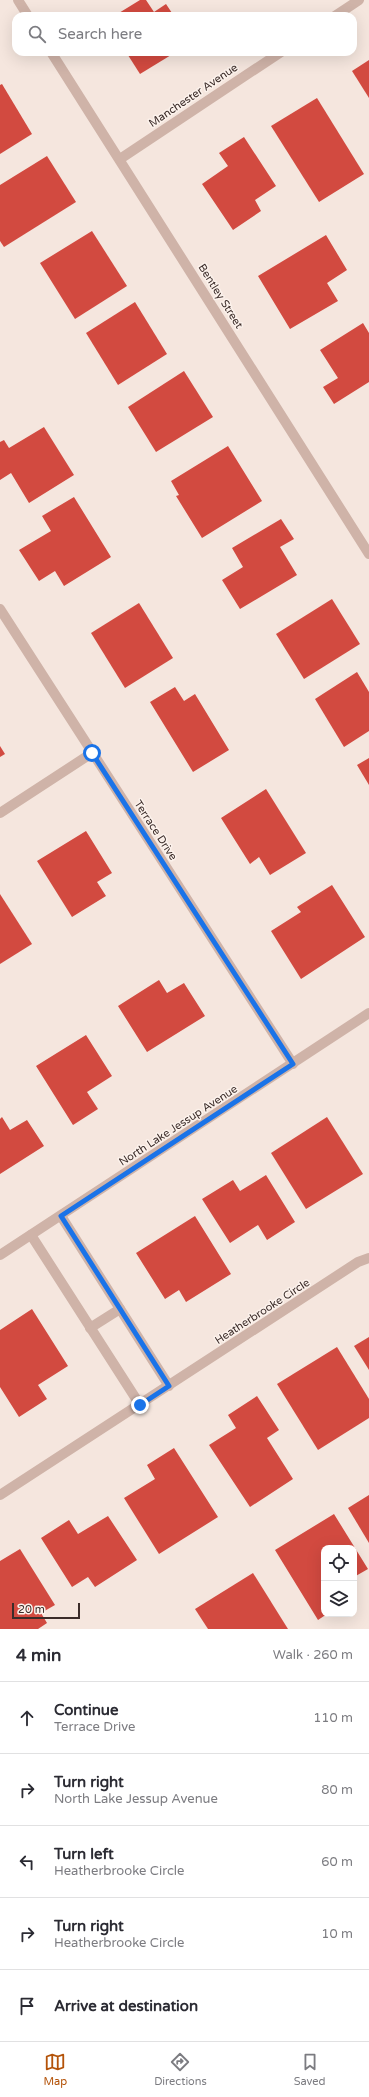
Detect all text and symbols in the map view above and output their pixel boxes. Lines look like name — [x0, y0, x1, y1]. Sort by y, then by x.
search box — [12, 12, 357, 56]
icon: search — [26, 23, 48, 45]
text: Search here — [58, 25, 142, 43]
street label: Manchester Avenue — [146, 61, 240, 130]
street label: Bentley Street — [196, 262, 246, 331]
route start — [83, 744, 101, 762]
street label: Terrace Drive — [131, 798, 180, 863]
street label: North Lake Jessup Avenue — [117, 1082, 240, 1169]
street label: Heatherbrooke Circle — [212, 1276, 312, 1347]
route end — [131, 1396, 149, 1414]
map controls — [321, 1545, 357, 1617]
button: locate — [321, 1545, 357, 1581]
button: layers — [321, 1581, 357, 1617]
scale bar — [12, 1601, 80, 1620]
text: 20 m — [18, 1603, 45, 1616]
text: 4 min — [16, 1645, 61, 1666]
text: Walk · 260 m — [273, 1647, 353, 1663]
text: Continue — [54, 1701, 118, 1719]
icon: ahead — [16, 1707, 38, 1729]
text: 110 m — [313, 1710, 353, 1726]
text: Terrace Drive — [54, 1719, 135, 1735]
text: Turn right — [54, 1773, 124, 1791]
icon: right — [16, 1779, 38, 1801]
text: 80 m — [321, 1782, 353, 1798]
text: North Lake Jessup Avenue — [54, 1791, 218, 1807]
text: Turn left — [54, 1845, 114, 1863]
icon: left — [16, 1851, 38, 1873]
text: 60 m — [321, 1854, 353, 1870]
text: Heatherbrooke Circle — [54, 1863, 184, 1879]
text: Turn right — [54, 1917, 124, 1935]
icon: right — [16, 1923, 38, 1945]
text: 10 m — [321, 1926, 353, 1942]
text: Heatherbrooke Circle — [54, 1935, 184, 1951]
icon: arrive — [16, 1995, 38, 2017]
text: Arrive at destination — [54, 1997, 198, 2015]
tab: Map — [43, 2051, 67, 2088]
tab: Directions — [154, 2051, 207, 2088]
tab: Saved — [294, 2051, 326, 2088]

